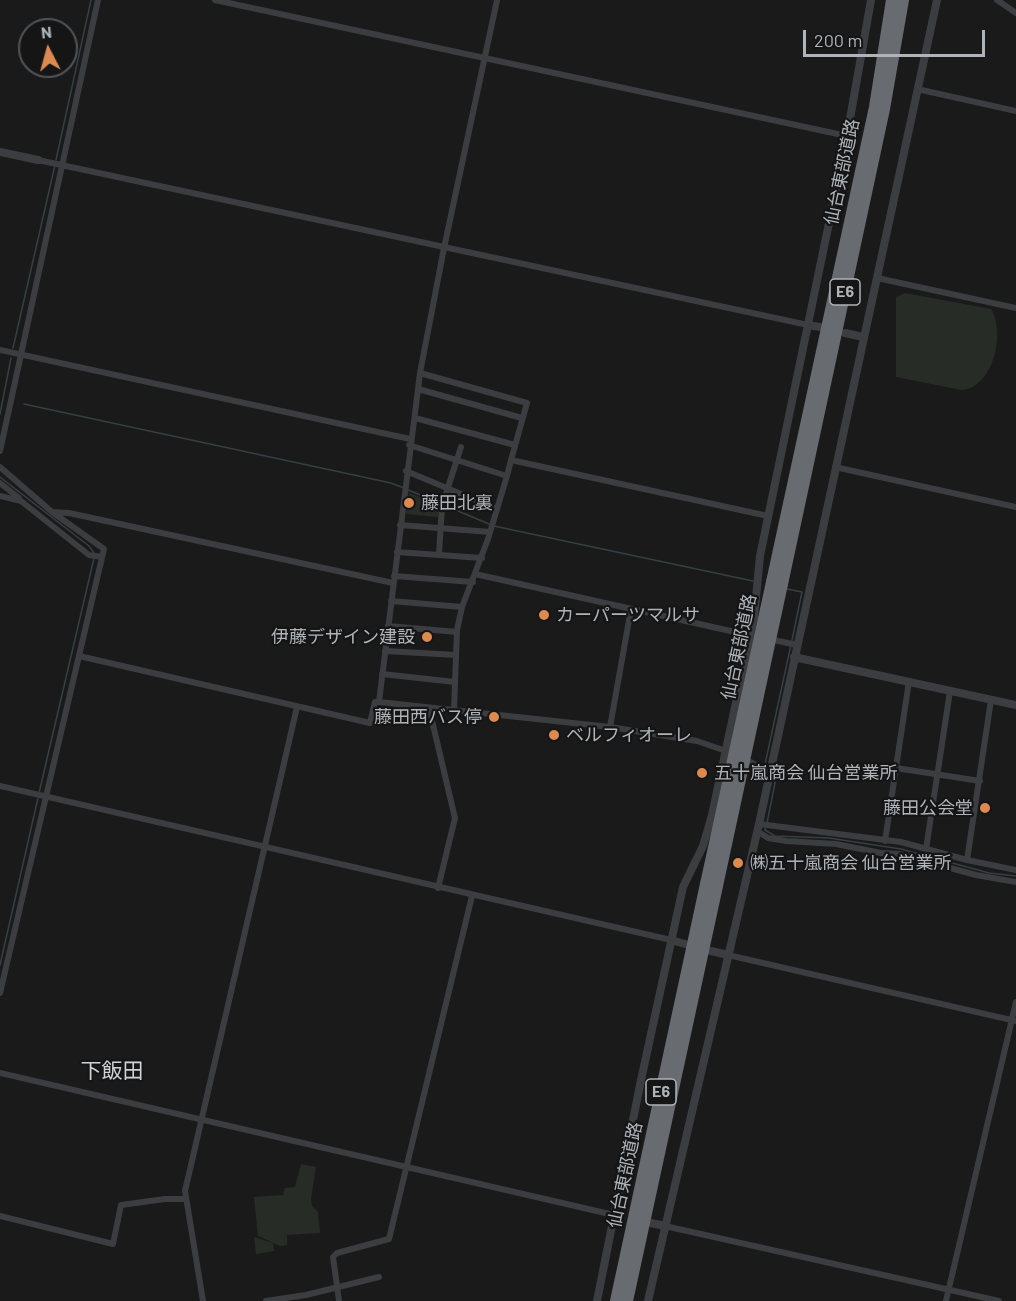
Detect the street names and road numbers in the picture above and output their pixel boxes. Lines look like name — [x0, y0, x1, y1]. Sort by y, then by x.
street label: 仙台東部道路 — [820, 117, 864, 227]
road number: E6 — [830, 279, 860, 305]
street label: 仙台東部道路 — [717, 592, 761, 702]
road number: E6 — [646, 1079, 676, 1105]
street label: 仙台東部道路 — [603, 1120, 647, 1230]

